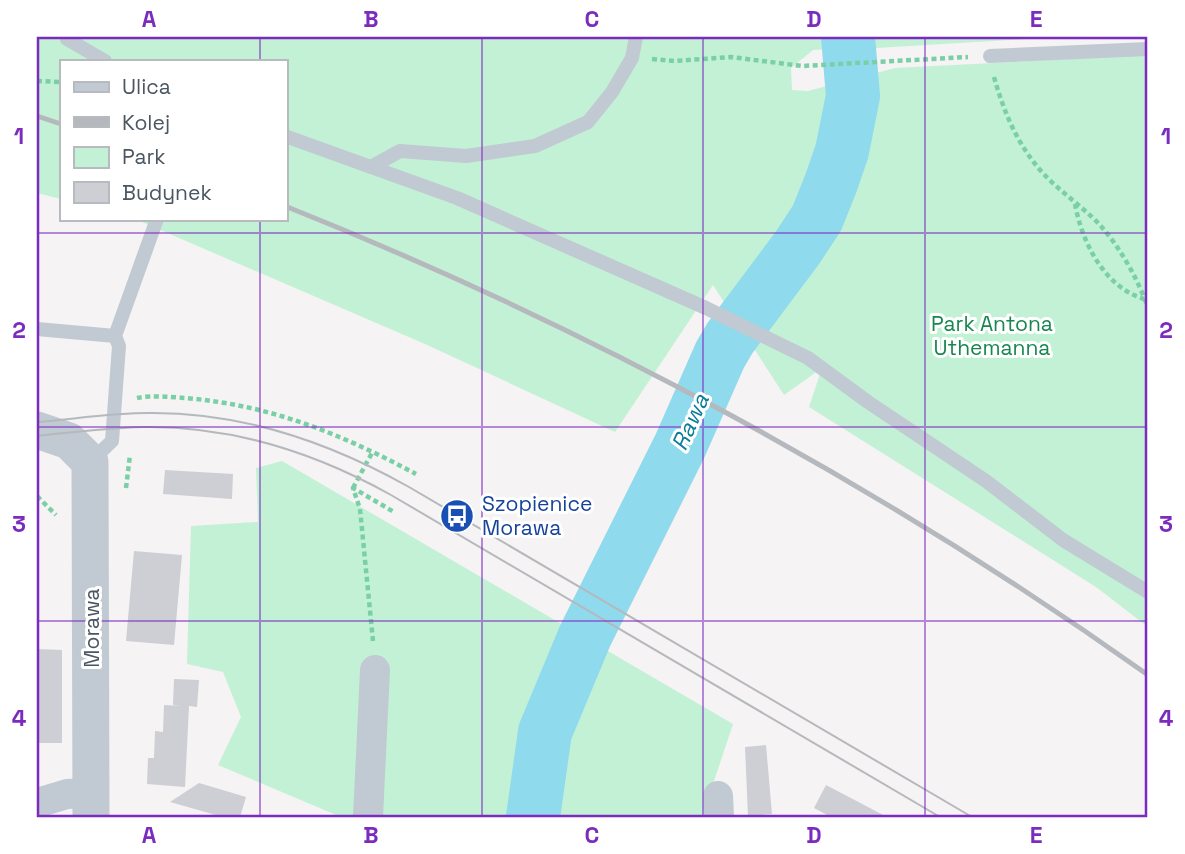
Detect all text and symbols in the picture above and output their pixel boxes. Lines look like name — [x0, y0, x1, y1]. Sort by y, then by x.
text: A — [142, 4, 157, 34]
text: B — [363, 4, 379, 34]
text: C — [585, 4, 599, 34]
text: D — [806, 4, 822, 34]
text: E — [1030, 4, 1042, 34]
legend — [60, 60, 287, 220]
text: Ulica — [122, 73, 171, 100]
text: Kolej — [122, 109, 170, 136]
text: 1 — [14, 121, 24, 151]
text: 1 — [1161, 121, 1171, 151]
text: Park — [122, 143, 166, 170]
text: Budynek — [122, 179, 212, 206]
park label: Park Antona Uthemanna — [931, 310, 1053, 361]
text: 2 — [12, 315, 26, 345]
text: 2 — [1159, 315, 1173, 345]
water label: Rawa — [664, 388, 716, 455]
place label: Szopienice Morawa — [482, 490, 593, 541]
bus stop icon: Szopienice Morawa — [438, 497, 476, 535]
text: 3 — [12, 509, 26, 539]
text: 3 — [1159, 509, 1173, 539]
street label: Morawa — [78, 588, 105, 668]
text: 4 — [12, 703, 27, 733]
text: 4 — [1159, 703, 1174, 733]
text: A — [142, 820, 157, 850]
text: B — [363, 820, 379, 850]
text: C — [585, 820, 599, 850]
text: D — [806, 820, 822, 850]
text: E — [1030, 820, 1042, 850]

